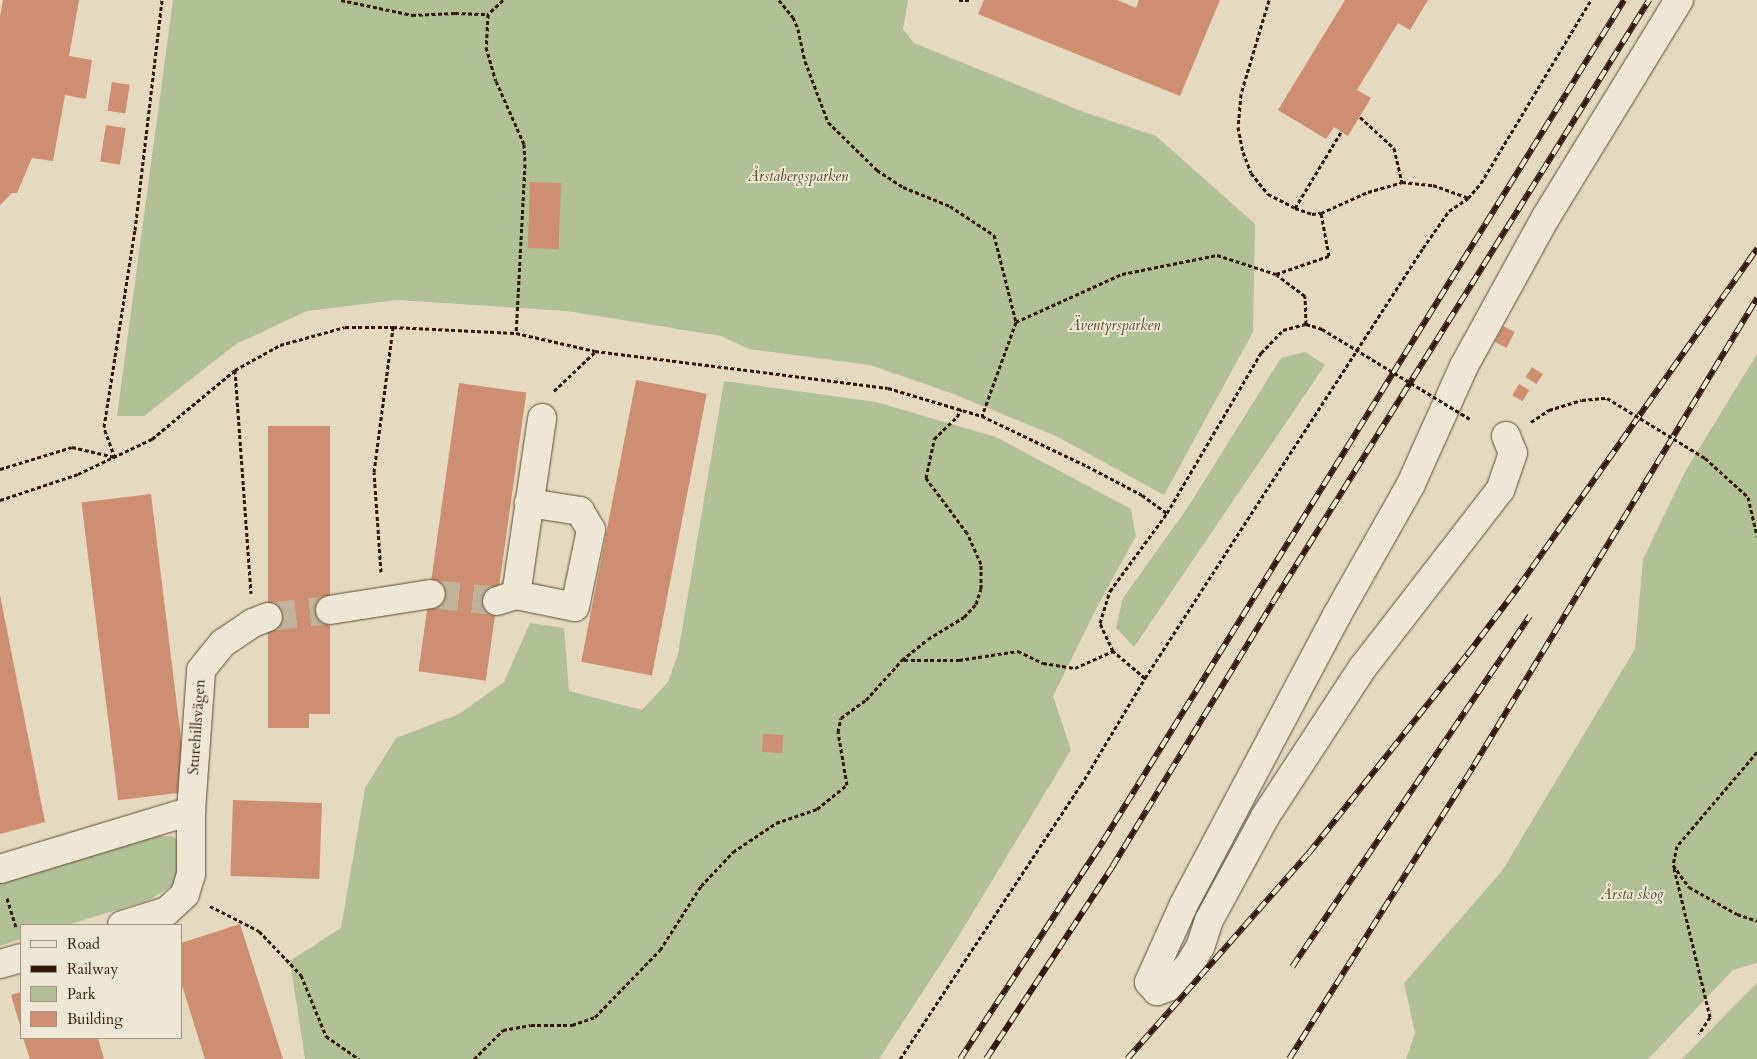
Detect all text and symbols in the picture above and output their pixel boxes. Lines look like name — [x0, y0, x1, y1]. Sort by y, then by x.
park label: Årstabergsparken — [748, 168, 848, 186]
park label: Äventyrsparken — [1069, 317, 1161, 335]
street label: Sturehillsvägen — [185, 679, 209, 775]
park label: Årsta skog — [1601, 886, 1663, 904]
legend — [20, 924, 182, 1039]
text: Road — [67, 934, 100, 954]
text: Railway — [67, 959, 118, 979]
text: Park — [67, 984, 96, 1004]
text: Building — [67, 1009, 123, 1029]

